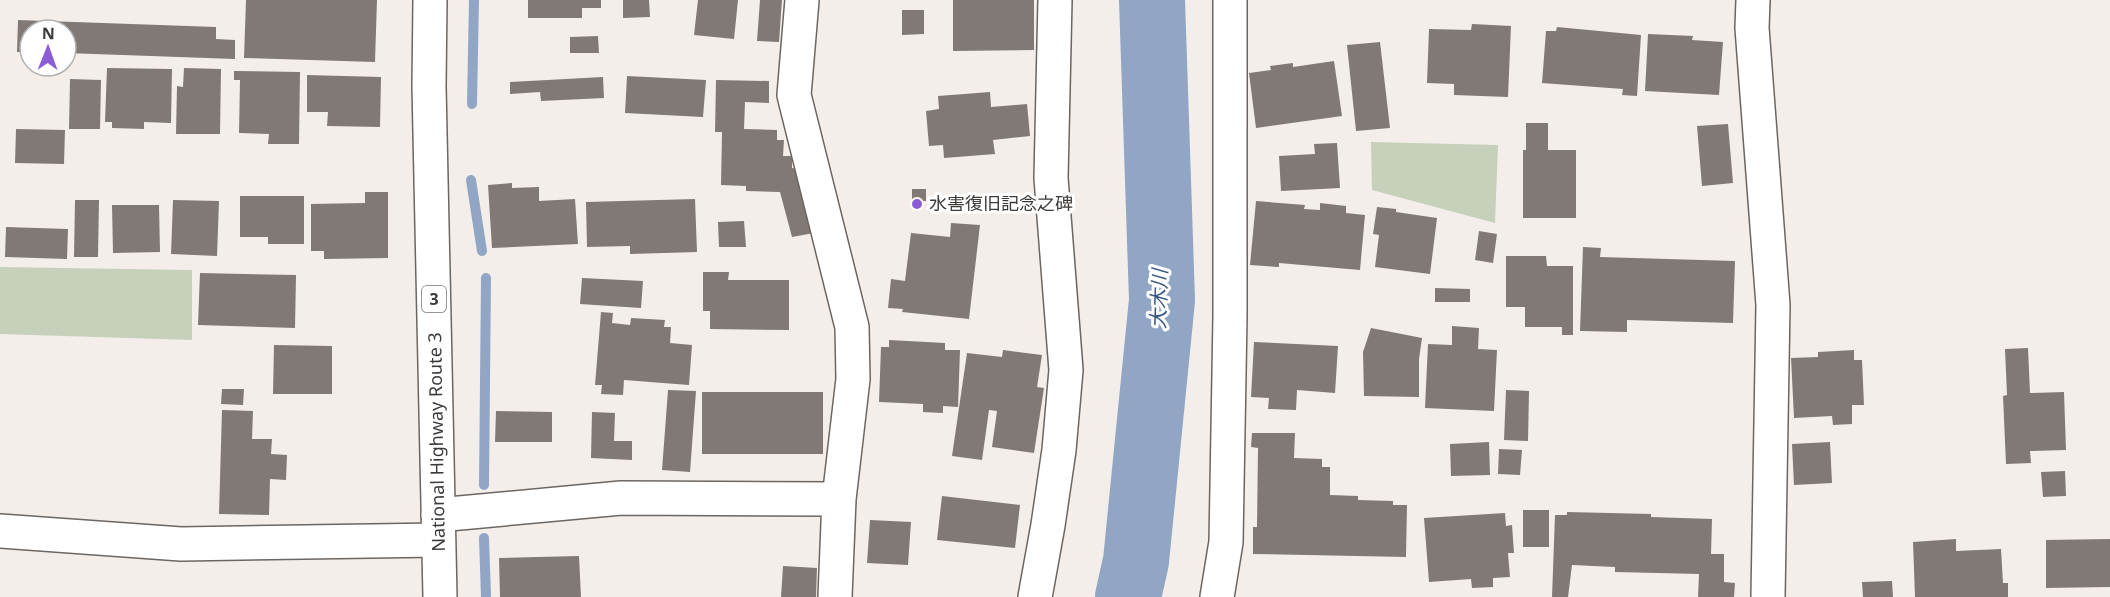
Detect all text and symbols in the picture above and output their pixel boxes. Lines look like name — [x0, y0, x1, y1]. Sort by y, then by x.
north arrow — [18, 18, 78, 78]
text: N — [42, 22, 55, 44]
place label: 水害復旧記念之碑 — [929, 191, 1073, 215]
marker: 水害復旧記念之碑 — [910, 197, 924, 211]
water label: 大木川 — [1144, 267, 1173, 329]
road number: 3 — [422, 286, 446, 312]
street label: National Highway Route 3 — [422, 332, 450, 552]

